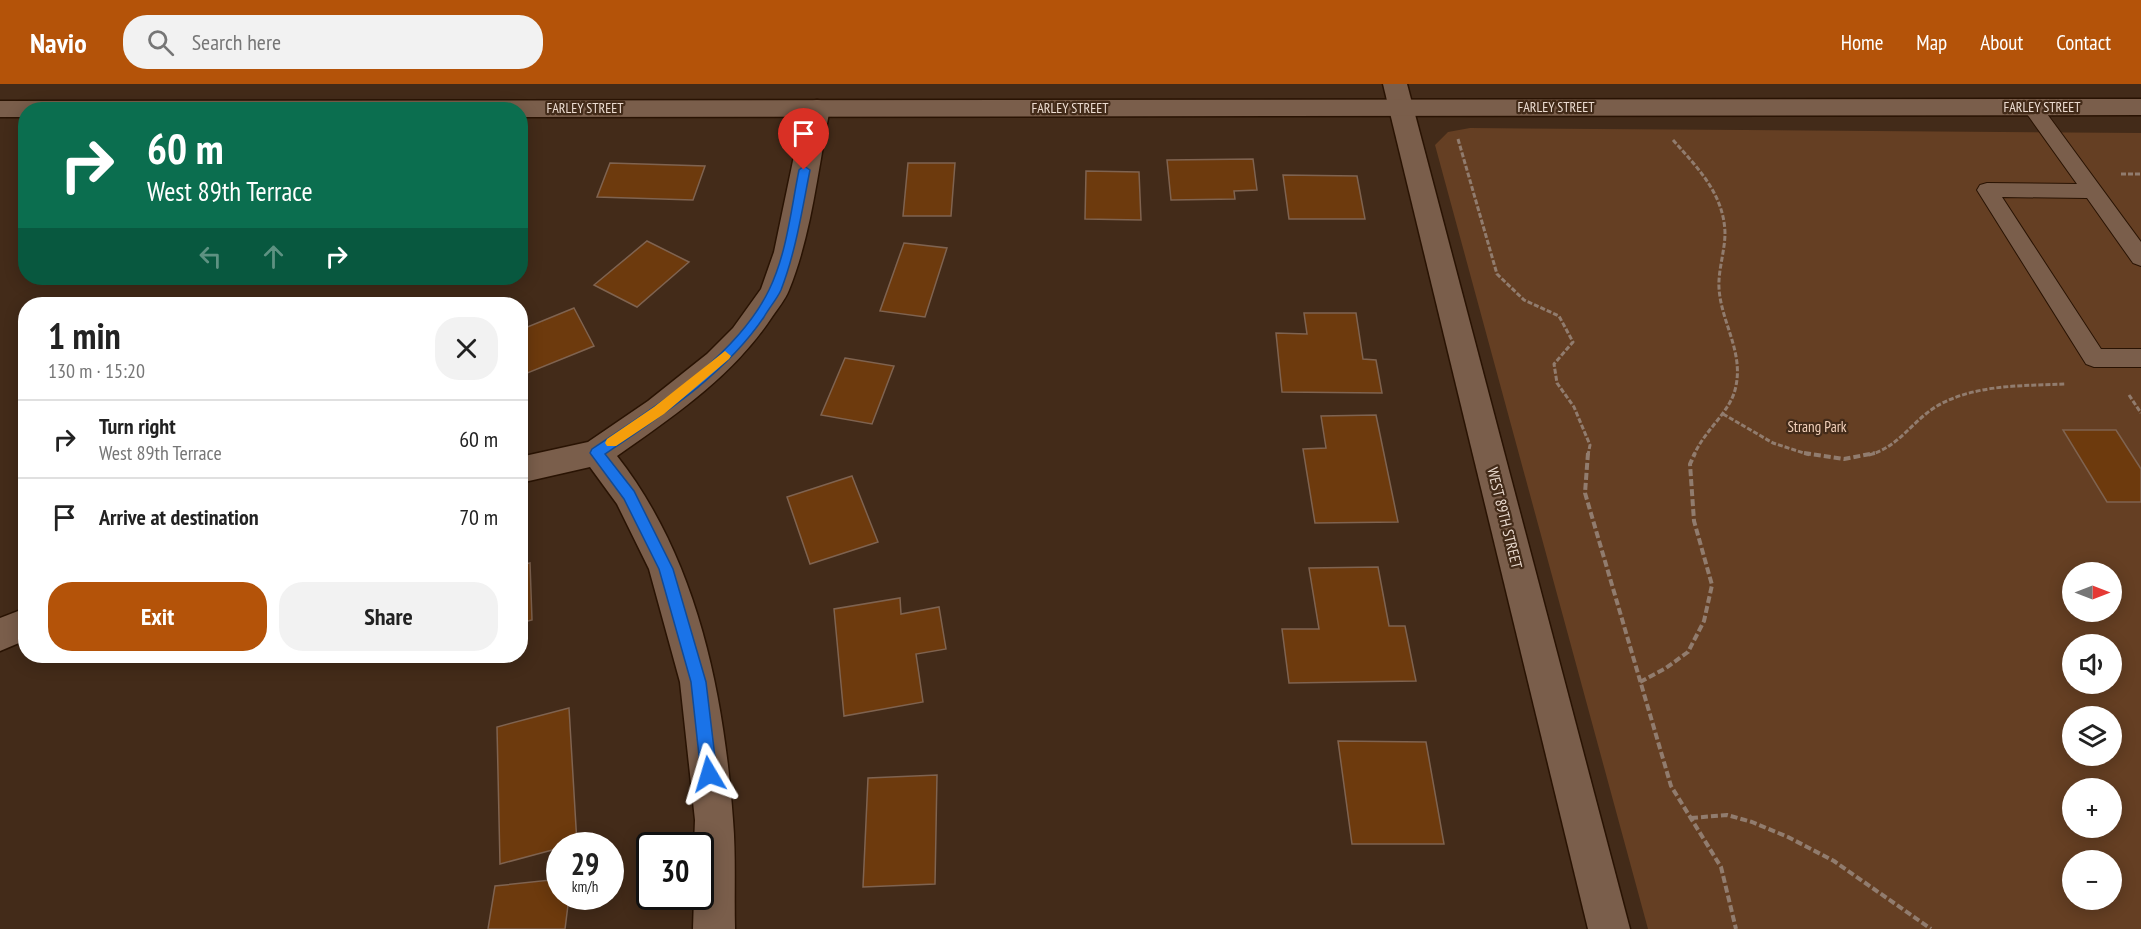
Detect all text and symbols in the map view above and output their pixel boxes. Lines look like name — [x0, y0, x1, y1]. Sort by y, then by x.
search box — [123, 15, 543, 69]
text: Navio — [30, 24, 87, 61]
icon: search — [144, 26, 177, 59]
text: Search here — [192, 28, 281, 56]
text: Home — [1841, 29, 1883, 56]
text: Map — [1916, 29, 1947, 56]
text: About — [1980, 29, 2023, 56]
text: Contact — [2056, 29, 2111, 56]
street label: FARLEY STREET — [1517, 98, 1595, 116]
street label: FARLEY STREET — [2003, 98, 2081, 116]
street label: FARLEY STREET — [546, 99, 624, 117]
street label: FARLEY STREET — [1031, 99, 1109, 117]
pin — [778, 108, 829, 170]
icon: arrive — [787, 117, 820, 150]
text: 60 m — [147, 121, 224, 176]
icon: right — [48, 126, 126, 204]
text: West 89th Terrace — [147, 174, 313, 208]
icon: left — [194, 240, 227, 273]
icon: ahead — [257, 240, 290, 273]
icon: right — [320, 240, 353, 273]
text: 1 min — [48, 312, 121, 359]
button: close — [435, 317, 498, 380]
text: 130 m · 15:20 — [48, 358, 145, 384]
text: Turn right — [99, 412, 176, 440]
park label: Strang Park — [1787, 417, 1847, 436]
icon: right — [48, 423, 81, 456]
text: 60 m — [459, 425, 498, 453]
text: West 89th Terrace — [99, 440, 222, 466]
street label: WEST 89TH STREET — [1483, 465, 1527, 571]
icon: arrive — [48, 501, 81, 534]
text: Arrive at destination — [99, 503, 259, 531]
text: 70 m — [459, 503, 498, 531]
north arrow — [2062, 562, 2122, 622]
map controls — [2062, 562, 2122, 910]
button: Exit — [48, 582, 267, 651]
button: Share — [279, 582, 498, 651]
button: sound — [2062, 634, 2122, 694]
button: layers — [2062, 706, 2122, 766]
position arrow — [677, 742, 741, 806]
button: + — [2062, 778, 2122, 838]
speed limit sign: 30 — [636, 832, 714, 910]
text: 29 — [571, 844, 599, 883]
button: − — [2062, 850, 2122, 910]
text: km/h — [572, 877, 598, 896]

